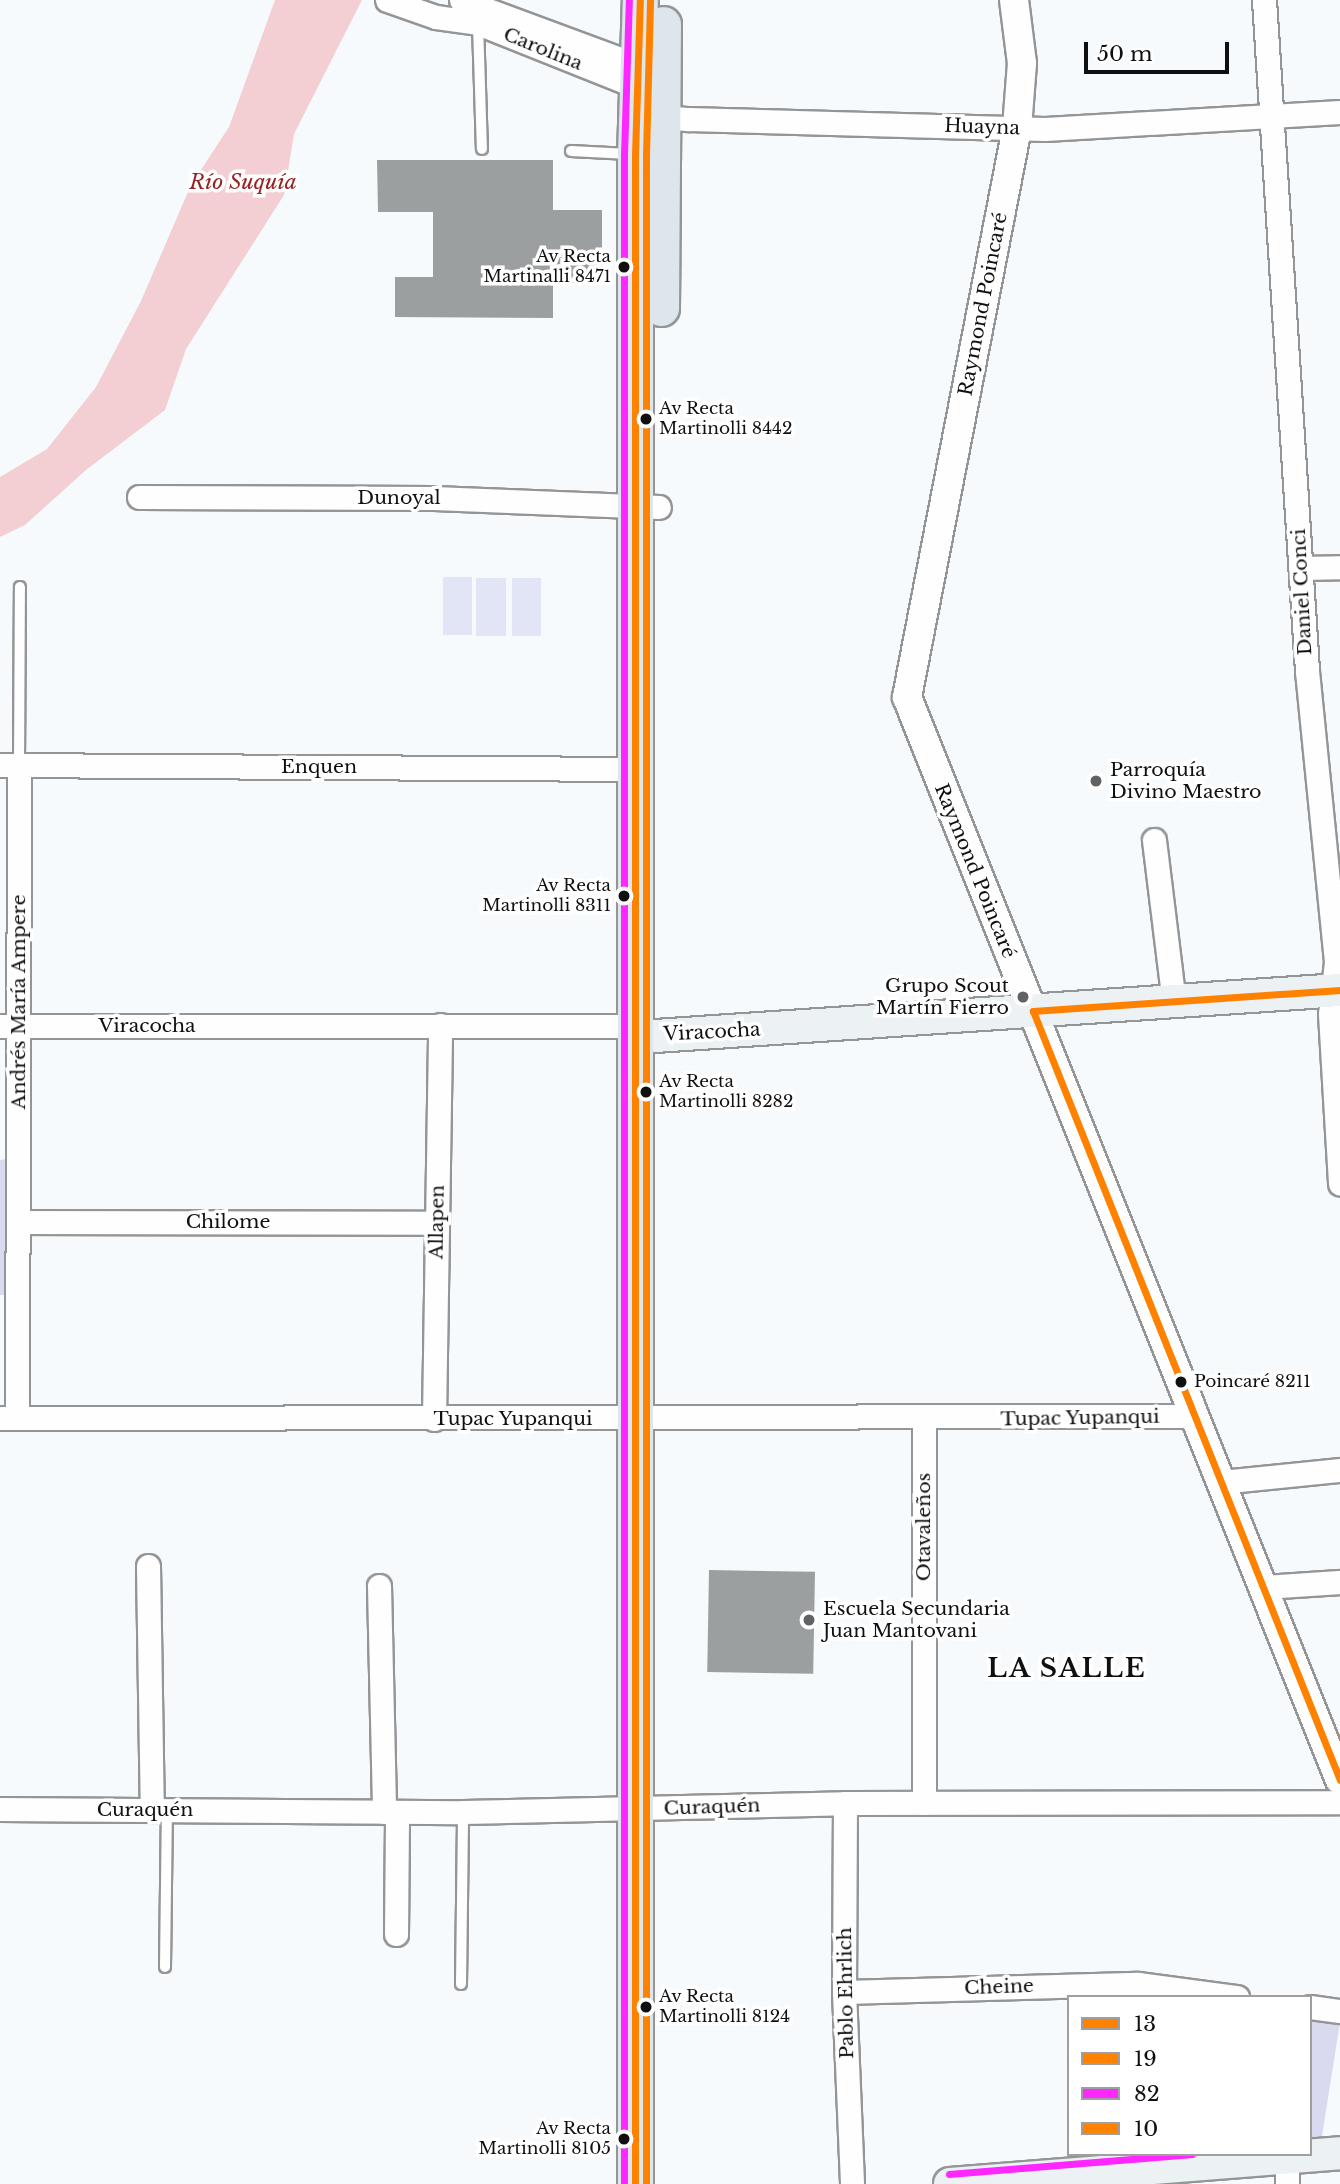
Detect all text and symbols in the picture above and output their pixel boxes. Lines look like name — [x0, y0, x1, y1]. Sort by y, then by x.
street label: Carolina — [500, 23, 586, 75]
scale bar — [1088, 28, 1233, 72]
text: 50 m — [1097, 41, 1152, 67]
street label: Huayna — [944, 114, 1020, 140]
water label: Río Suquía — [189, 169, 297, 195]
street label: Raymond Poincaré — [954, 210, 1012, 398]
place label: Av Recta Martinalli 8471 — [484, 247, 611, 287]
marker: Av Recta Martinalli 8471 — [617, 260, 631, 274]
place label: Av Recta Martinolli 8442 — [659, 399, 793, 439]
marker: Av Recta Martinolli 8442 — [639, 412, 653, 426]
street label: Dunoyal — [357, 487, 441, 509]
street label: Daniel Conci — [1287, 528, 1317, 656]
street label: Enquen — [281, 756, 357, 778]
place label: Parroquía Divino Maestro — [1110, 759, 1261, 803]
marker: Parroquía Divino Maestro — [1088, 773, 1104, 789]
street label: Raymond Poincaré — [930, 780, 1020, 962]
place label: Av Recta Martinolli 8311 — [482, 876, 611, 916]
marker: Av Recta Martinolli 8311 — [617, 889, 631, 903]
street label: Andrés María Ampere — [8, 894, 30, 1110]
place label: Grupo Scout Martín Fierro — [876, 975, 1009, 1019]
marker: Grupo Scout Martín Fierro — [1015, 989, 1031, 1005]
street label: Viracocha — [98, 1015, 196, 1037]
street label: Viracocha — [663, 1018, 761, 1046]
place label: Av Recta Martinolli 8282 — [659, 1072, 793, 1112]
marker: Av Recta Martinolli 8282 — [639, 1085, 653, 1099]
street label: Allapen — [425, 1185, 449, 1259]
street label: Chilome — [186, 1211, 270, 1233]
place label: Poincaré 8211 — [1194, 1372, 1311, 1392]
marker: Poincaré 8211 — [1174, 1375, 1188, 1389]
street label: Tupac Yupanqui — [1000, 1405, 1160, 1431]
street label: Tupac Yupanqui — [433, 1408, 593, 1430]
street label: Otavaleños — [913, 1473, 935, 1581]
place label: Escuela Secundaria Juan Mantovani — [823, 1598, 1010, 1642]
marker: Escuela Secundaria Juan Mantovani — [801, 1612, 817, 1628]
district label: LA SALLE — [988, 1653, 1146, 1685]
street label: Curaquén — [663, 1794, 761, 1820]
street label: Curaquén — [97, 1799, 193, 1821]
street label: Pablo Ehrlich — [833, 1927, 859, 2059]
street label: Cheine — [964, 1974, 1034, 2000]
place label: Av Recta Martinolli 8124 — [659, 1987, 790, 2027]
legend — [1067, 1995, 1312, 2156]
marker: Av Recta Martinolli 8124 — [639, 2000, 653, 2014]
text: 13 — [1134, 2011, 1156, 2037]
text: 19 — [1134, 2046, 1157, 2072]
text: 82 — [1134, 2081, 1160, 2107]
text: 10 — [1134, 2116, 1158, 2142]
place label: Av Recta Martinolli 8105 — [478, 2119, 611, 2159]
marker: Av Recta Martinolli 8105 — [617, 2132, 631, 2146]

